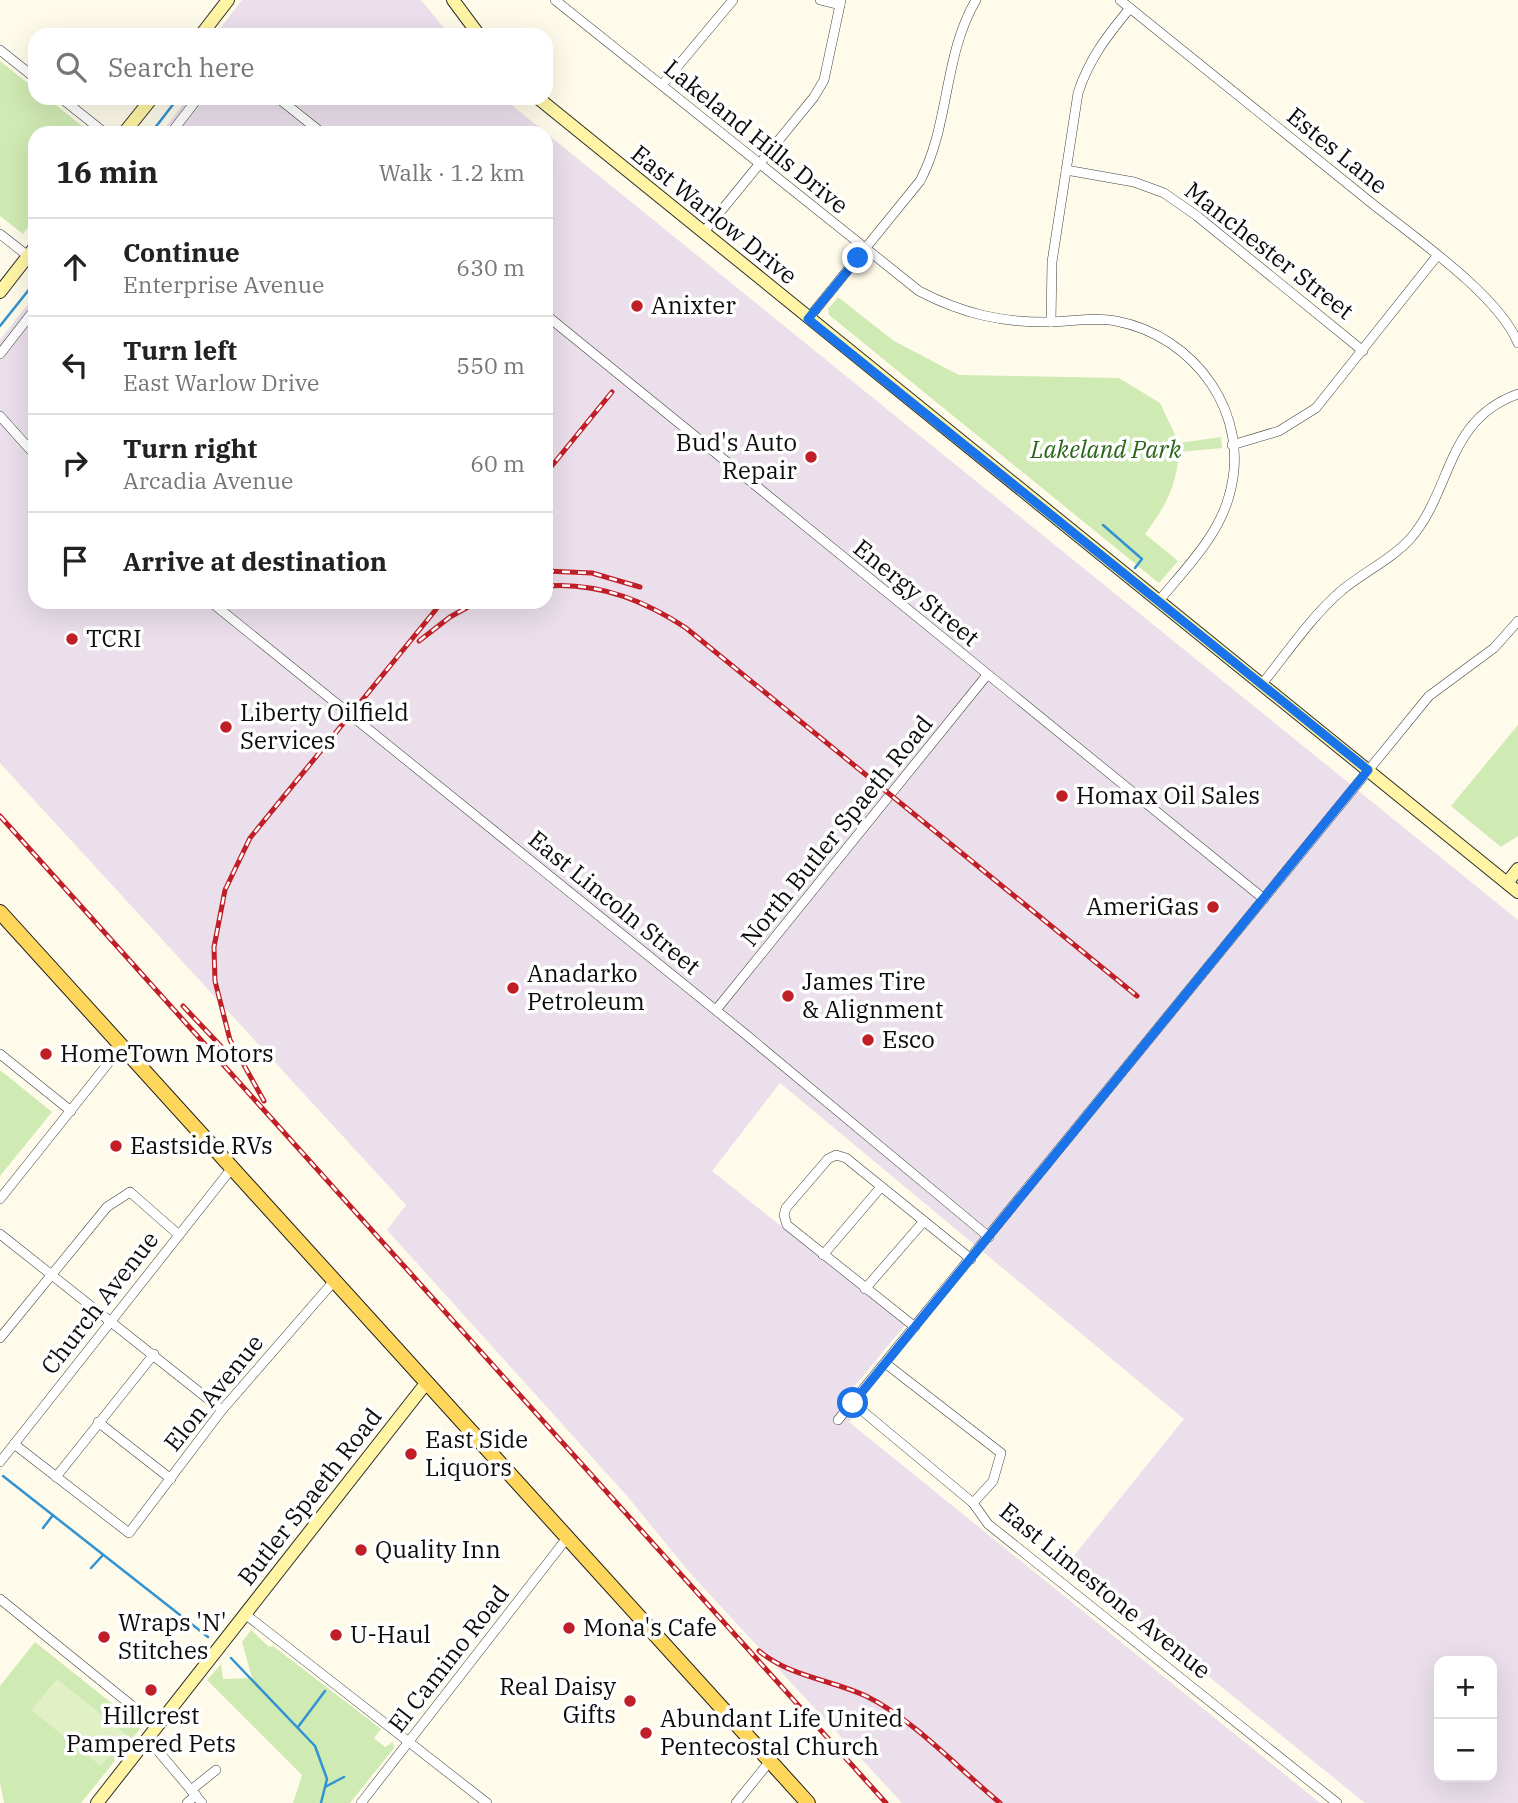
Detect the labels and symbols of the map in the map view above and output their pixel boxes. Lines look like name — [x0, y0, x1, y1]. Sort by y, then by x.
street label: Lakeland Hills Drive — [658, 52, 855, 221]
street label: Estes Lane — [1281, 100, 1395, 201]
street label: East Warlow Drive — [625, 137, 804, 291]
street label: Manchester Street — [1179, 174, 1361, 326]
route end — [842, 242, 873, 273]
place label: Anixter — [651, 289, 736, 321]
marker: Anixter — [629, 298, 645, 314]
place label: Bud's Auto Repair — [676, 426, 797, 486]
park label: Lakeland Park — [1030, 433, 1182, 465]
marker: Bud's Auto Repair — [803, 449, 819, 465]
street label: Energy Street — [847, 532, 986, 653]
place label: TCRI — [86, 622, 141, 654]
marker: TCRI — [64, 631, 80, 647]
place label: Liberty Oilfield Services — [240, 696, 409, 756]
street label: North Butler Spaeth Road — [733, 708, 939, 953]
marker: Liberty Oilfield Services — [218, 719, 234, 735]
place label: Homax Oil Sales — [1076, 779, 1260, 811]
marker: Homax Oil Sales — [1054, 788, 1070, 804]
street label: East Lincoln Street — [522, 823, 707, 982]
place label: AmeriGas — [1086, 890, 1199, 922]
marker: AmeriGas — [1205, 899, 1221, 915]
place label: Anadarko Petroleum — [527, 957, 645, 1017]
place label: James Tire & Alignment — [802, 965, 944, 1025]
marker: Anadarko Petroleum — [505, 980, 521, 996]
marker: James Tire & Alignment — [780, 988, 796, 1004]
place label: Esco — [882, 1023, 935, 1055]
marker: Esco — [860, 1032, 876, 1048]
place label: HomeTown Motors — [60, 1037, 274, 1069]
marker: HomeTown Motors — [38, 1046, 54, 1062]
place label: Eastside RVs — [130, 1129, 273, 1161]
marker: Eastside RVs — [108, 1138, 124, 1154]
street label: Church Avenue — [33, 1224, 165, 1381]
street label: Elon Avenue — [156, 1327, 270, 1457]
route start — [837, 1387, 868, 1418]
street label: Butler Spaeth Road — [230, 1401, 388, 1592]
place label: East Side Liquors — [425, 1423, 528, 1483]
marker: East Side Liquors — [403, 1446, 419, 1462]
street label: East Limestone Avenue — [993, 1495, 1218, 1686]
place label: Quality Inn — [375, 1533, 501, 1565]
marker: Quality Inn — [353, 1542, 369, 1558]
street label: El Camino Road — [381, 1578, 516, 1739]
place label: Wraps 'N' Stitches — [118, 1606, 226, 1666]
place label: Mona's Cafe — [583, 1611, 717, 1643]
place label: U-Haul — [350, 1618, 431, 1650]
marker: Mona's Cafe — [561, 1620, 577, 1636]
marker: U-Haul — [328, 1627, 344, 1643]
marker: Wraps 'N' Stitches — [96, 1629, 112, 1645]
place label: Real Daisy Gifts — [499, 1670, 616, 1730]
marker: Hillcrest Pampered Pets — [143, 1682, 159, 1698]
marker: Real Daisy Gifts — [622, 1693, 638, 1709]
place label: Hillcrest Pampered Pets — [66, 1699, 236, 1759]
place label: Abundant Life United Pentecostal Church — [660, 1702, 903, 1762]
marker: Abundant Life United Pentecostal Church — [638, 1725, 654, 1741]

